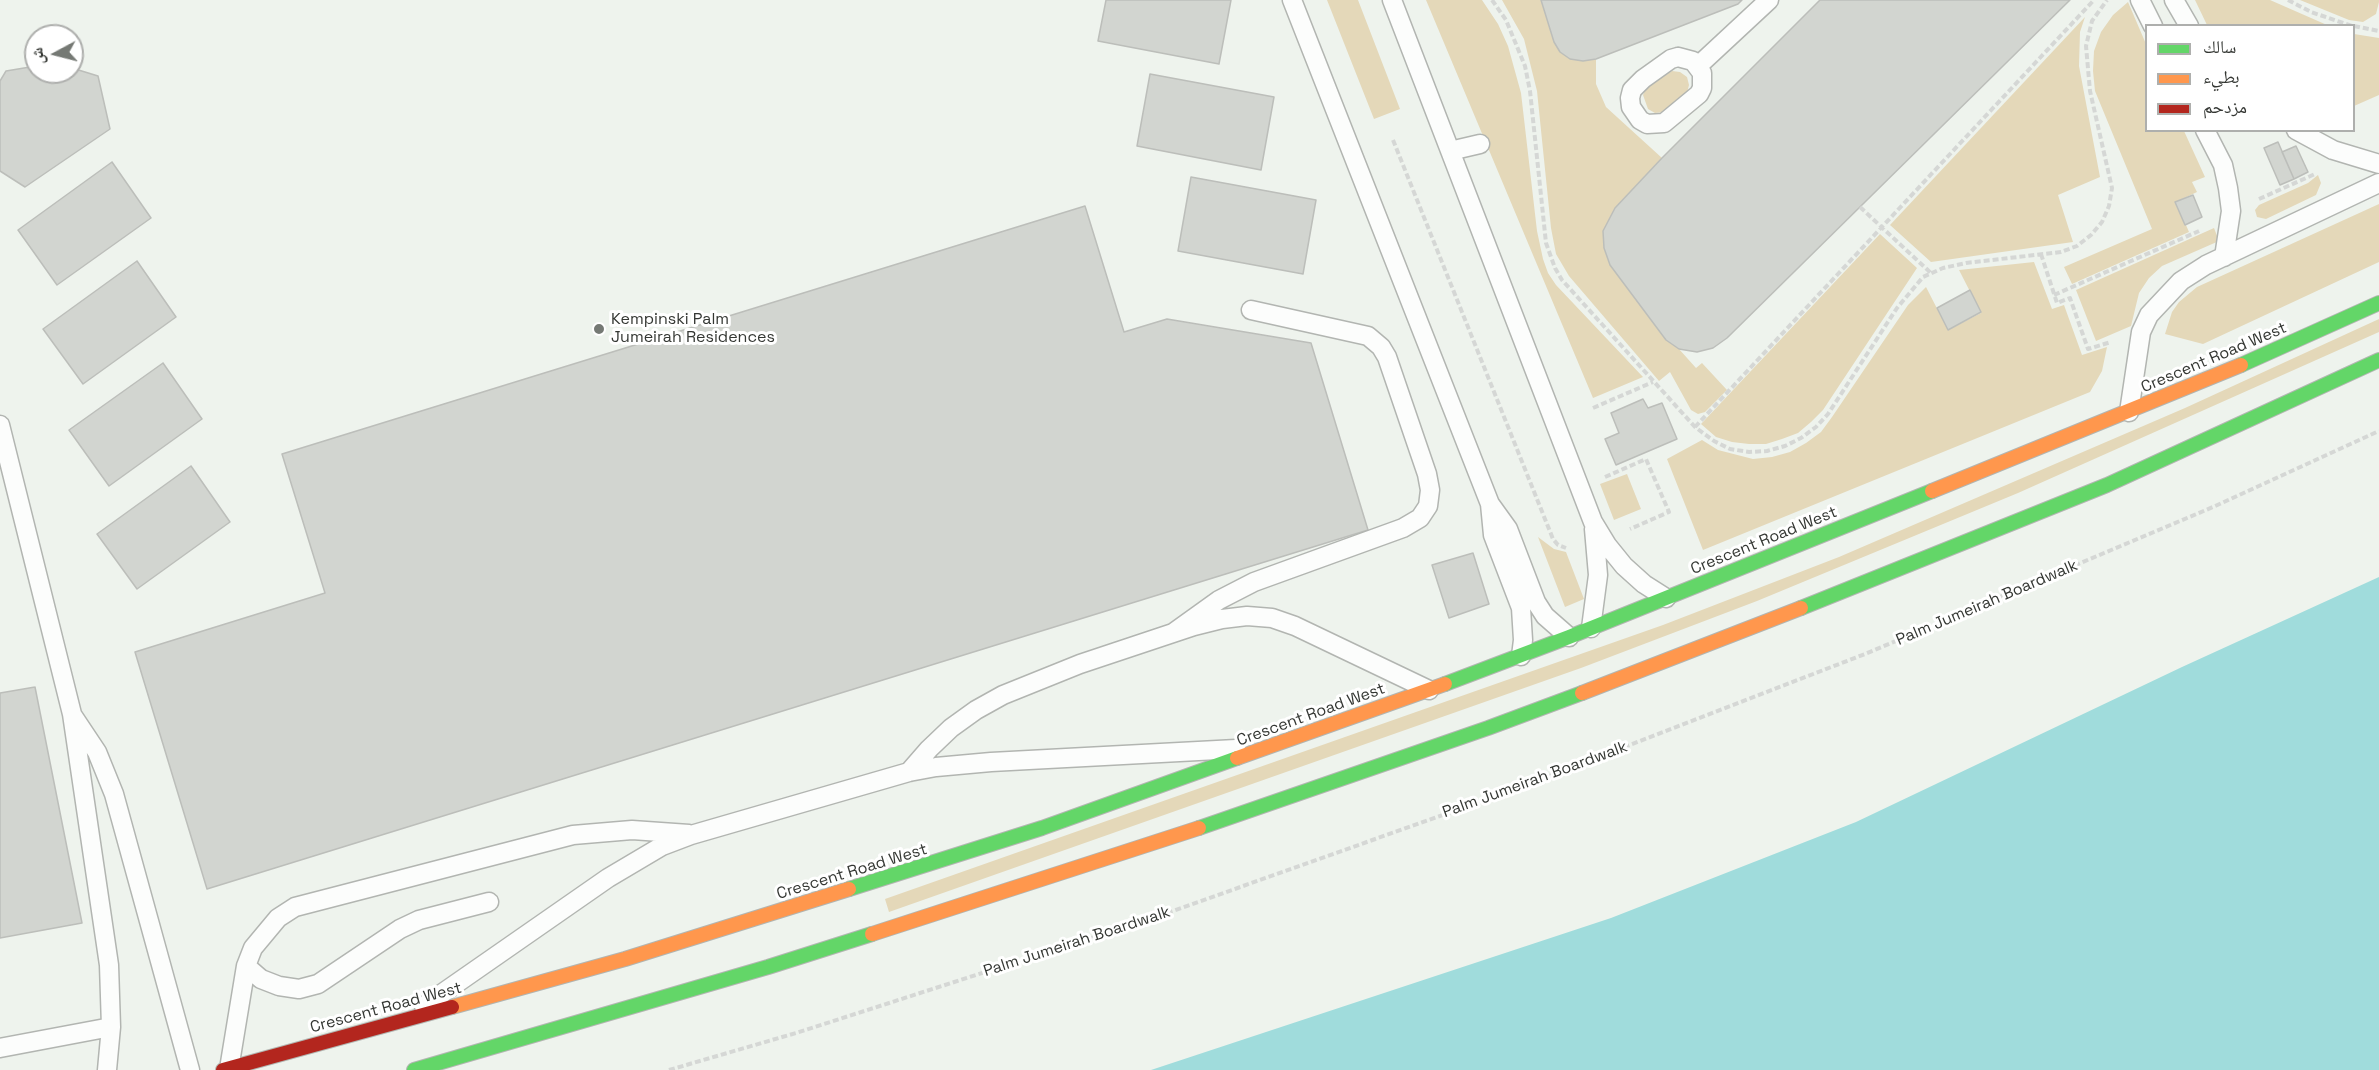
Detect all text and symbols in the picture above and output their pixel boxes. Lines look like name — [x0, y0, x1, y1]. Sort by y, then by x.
north arrow — [24, 24, 84, 84]
legend — [2145, 24, 2355, 132]
text: سالك — [2203, 35, 2236, 58]
text: ش — [26, 46, 49, 66]
text: بطيء — [2203, 65, 2240, 88]
text: مزدحم — [2203, 95, 2247, 118]
place label: Kempinski Palm Jumeirah Residences — [611, 310, 775, 348]
street label: Crescent Road West — [2138, 319, 2290, 397]
marker: Kempinski Palm Jumeirah Residences — [592, 322, 606, 336]
street label: Crescent Road West — [1688, 503, 1840, 579]
street label: Palm Jumeirah Boardwalk — [1893, 556, 2081, 650]
street label: Crescent Road West — [1234, 679, 1388, 751]
street label: Palm Jumeirah Boardwalk — [1440, 738, 1630, 822]
street label: Crescent Road West — [774, 840, 930, 904]
street label: Palm Jumeirah Boardwalk — [981, 903, 1173, 981]
street label: Crescent Road West — [308, 979, 464, 1037]

